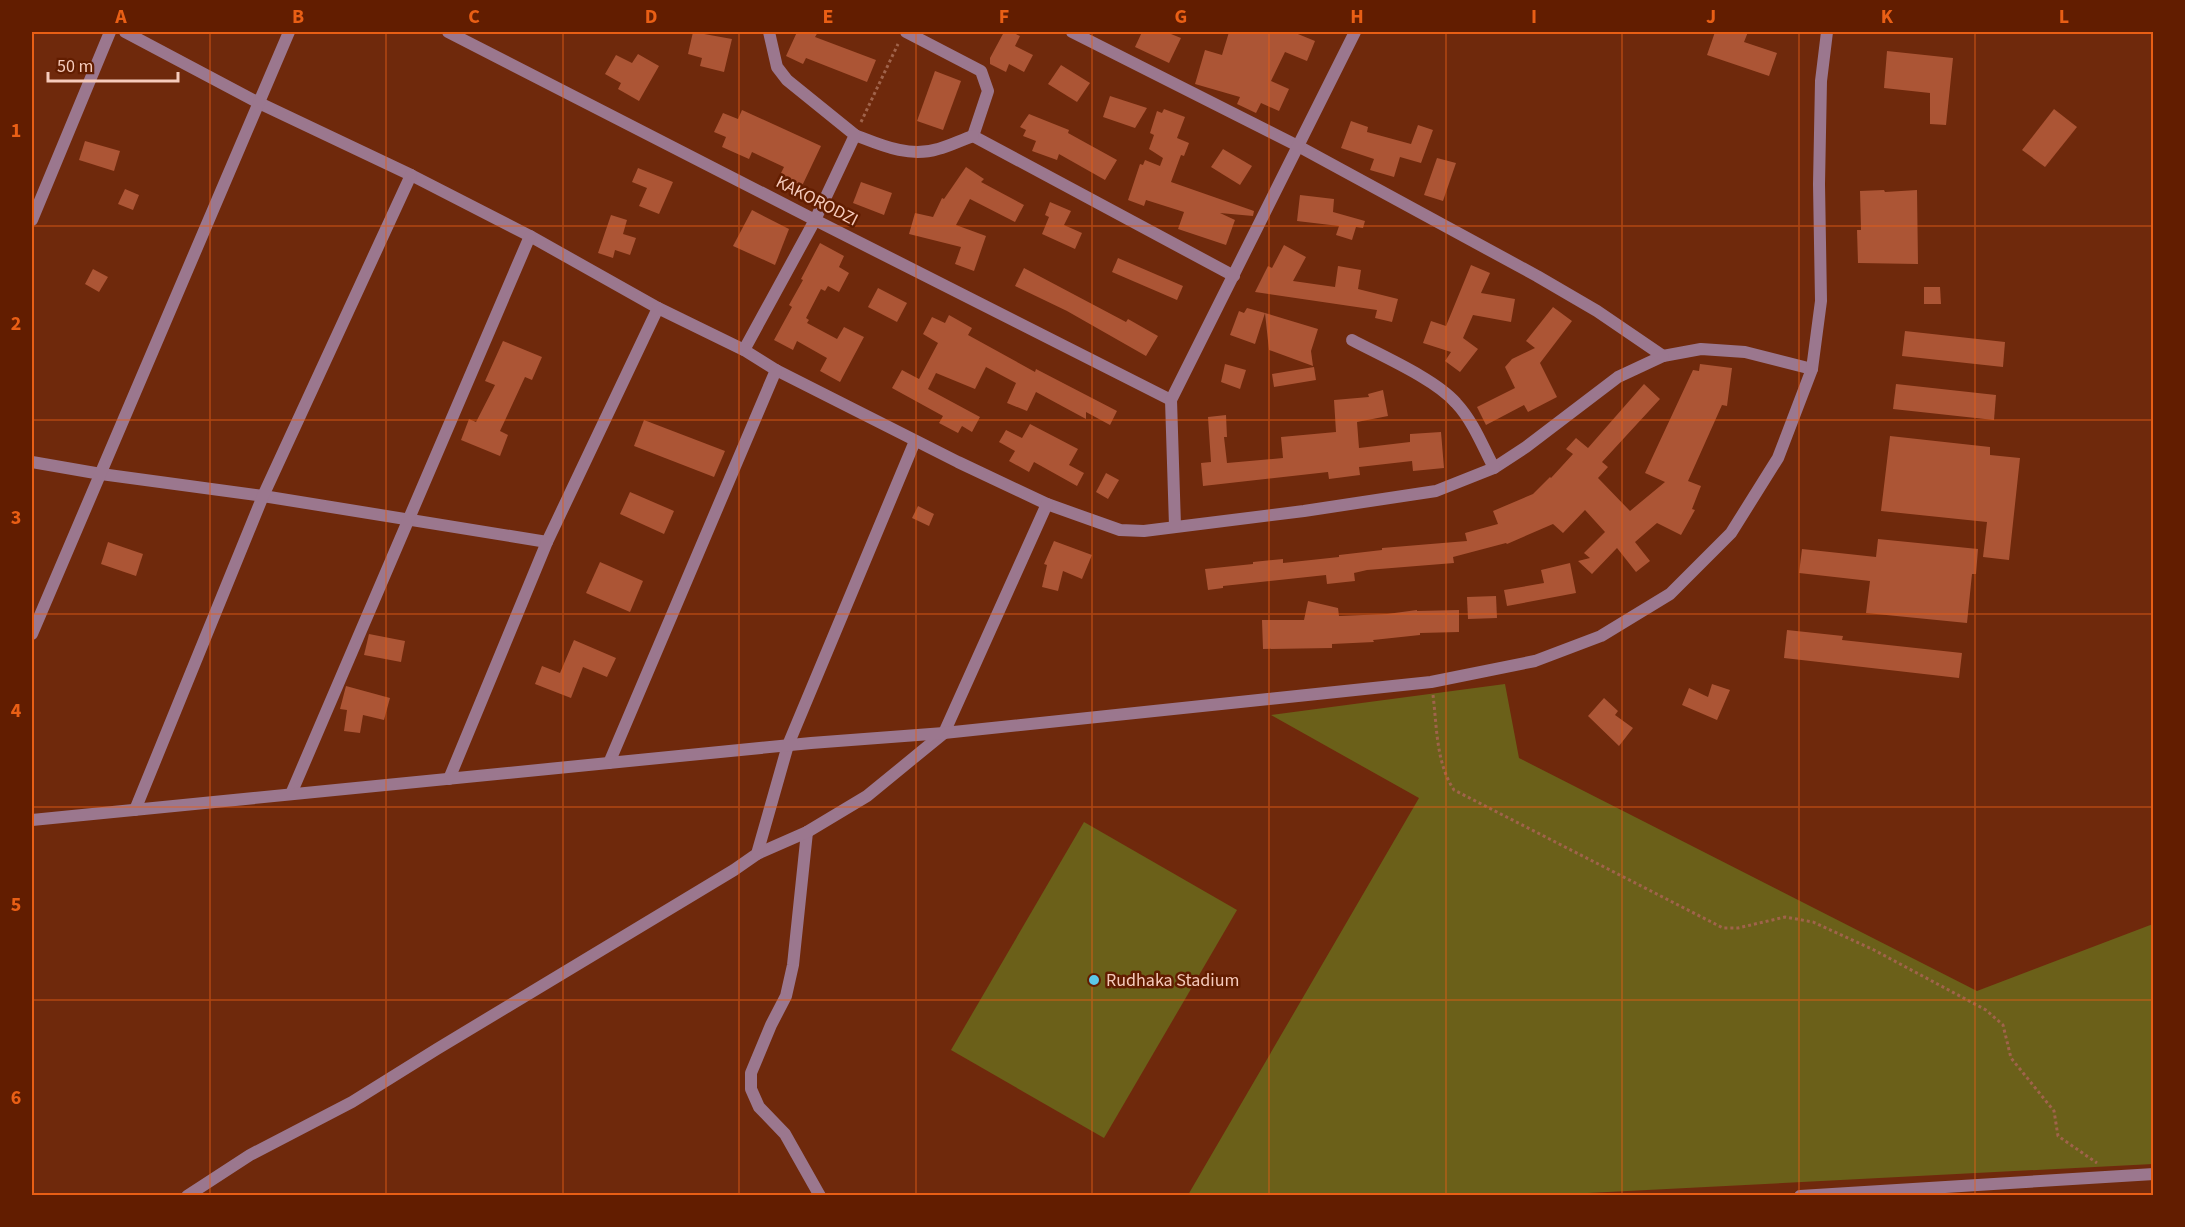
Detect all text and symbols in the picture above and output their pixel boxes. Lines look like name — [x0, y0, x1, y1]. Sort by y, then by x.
text: A — [114, 3, 127, 31]
text: B — [292, 3, 304, 31]
text: C — [468, 3, 480, 31]
text: D — [645, 3, 657, 31]
text: E — [823, 3, 833, 31]
text: F — [999, 3, 1009, 31]
text: G — [1175, 3, 1187, 31]
text: H — [1350, 3, 1364, 31]
text: I — [1531, 3, 1537, 31]
text: J — [1706, 3, 1716, 31]
text: K — [1881, 3, 1894, 31]
text: L — [2059, 3, 2069, 31]
scale bar — [48, 45, 178, 83]
text: 50 m — [57, 54, 93, 79]
text: 1 — [11, 117, 21, 145]
street label: KAKORODZI — [772, 170, 862, 232]
text: 2 — [11, 310, 21, 338]
text: 3 — [11, 504, 21, 532]
text: 4 — [11, 697, 22, 725]
text: 5 — [11, 891, 21, 919]
place label: Rudhaka Stadium — [1106, 968, 1239, 993]
marker: Rudhaka Stadium — [1087, 973, 1101, 987]
text: 6 — [11, 1084, 21, 1112]

